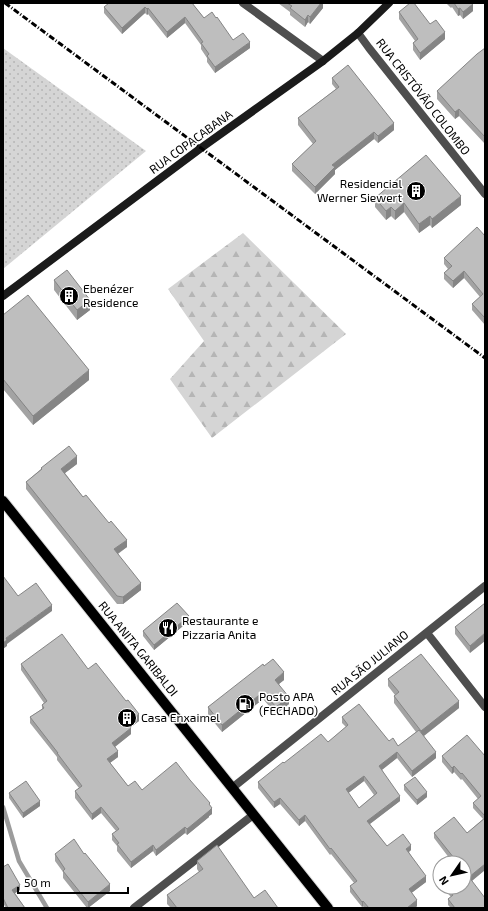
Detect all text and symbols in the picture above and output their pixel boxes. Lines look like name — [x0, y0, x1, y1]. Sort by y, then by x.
street label: RUA CRISTÓVÃO COLOMBO — [374, 35, 474, 157]
street label: RUA COPACABANA — [146, 106, 235, 176]
place label: Residencial Werner Siewert — [317, 176, 402, 204]
building icon: Residencial Werner Siewert — [405, 180, 427, 202]
place label: Ebenézer Residence — [83, 281, 138, 309]
building icon: Ebenézer Residence — [58, 285, 80, 307]
street label: RUA ANITA GARIBALDI — [96, 598, 181, 699]
place label: Restaurante e Pizzaria Anita — [182, 613, 258, 641]
restaurant icon: Restaurante e Pizzaria Anita — [157, 617, 179, 639]
street label: RUA SÃO JULIANO — [328, 627, 411, 698]
place label: Posto APA (FECHADO) — [259, 689, 318, 717]
fuel station icon: Posto APA (FECHADO) — [234, 693, 256, 715]
building icon: Casa Enxaimel — [116, 707, 138, 729]
place label: Casa Enxaimel — [141, 710, 220, 724]
north arrow — [432, 855, 472, 895]
scale bar — [18, 869, 128, 895]
text: N — [436, 874, 451, 888]
text: 50 m — [24, 875, 51, 889]

